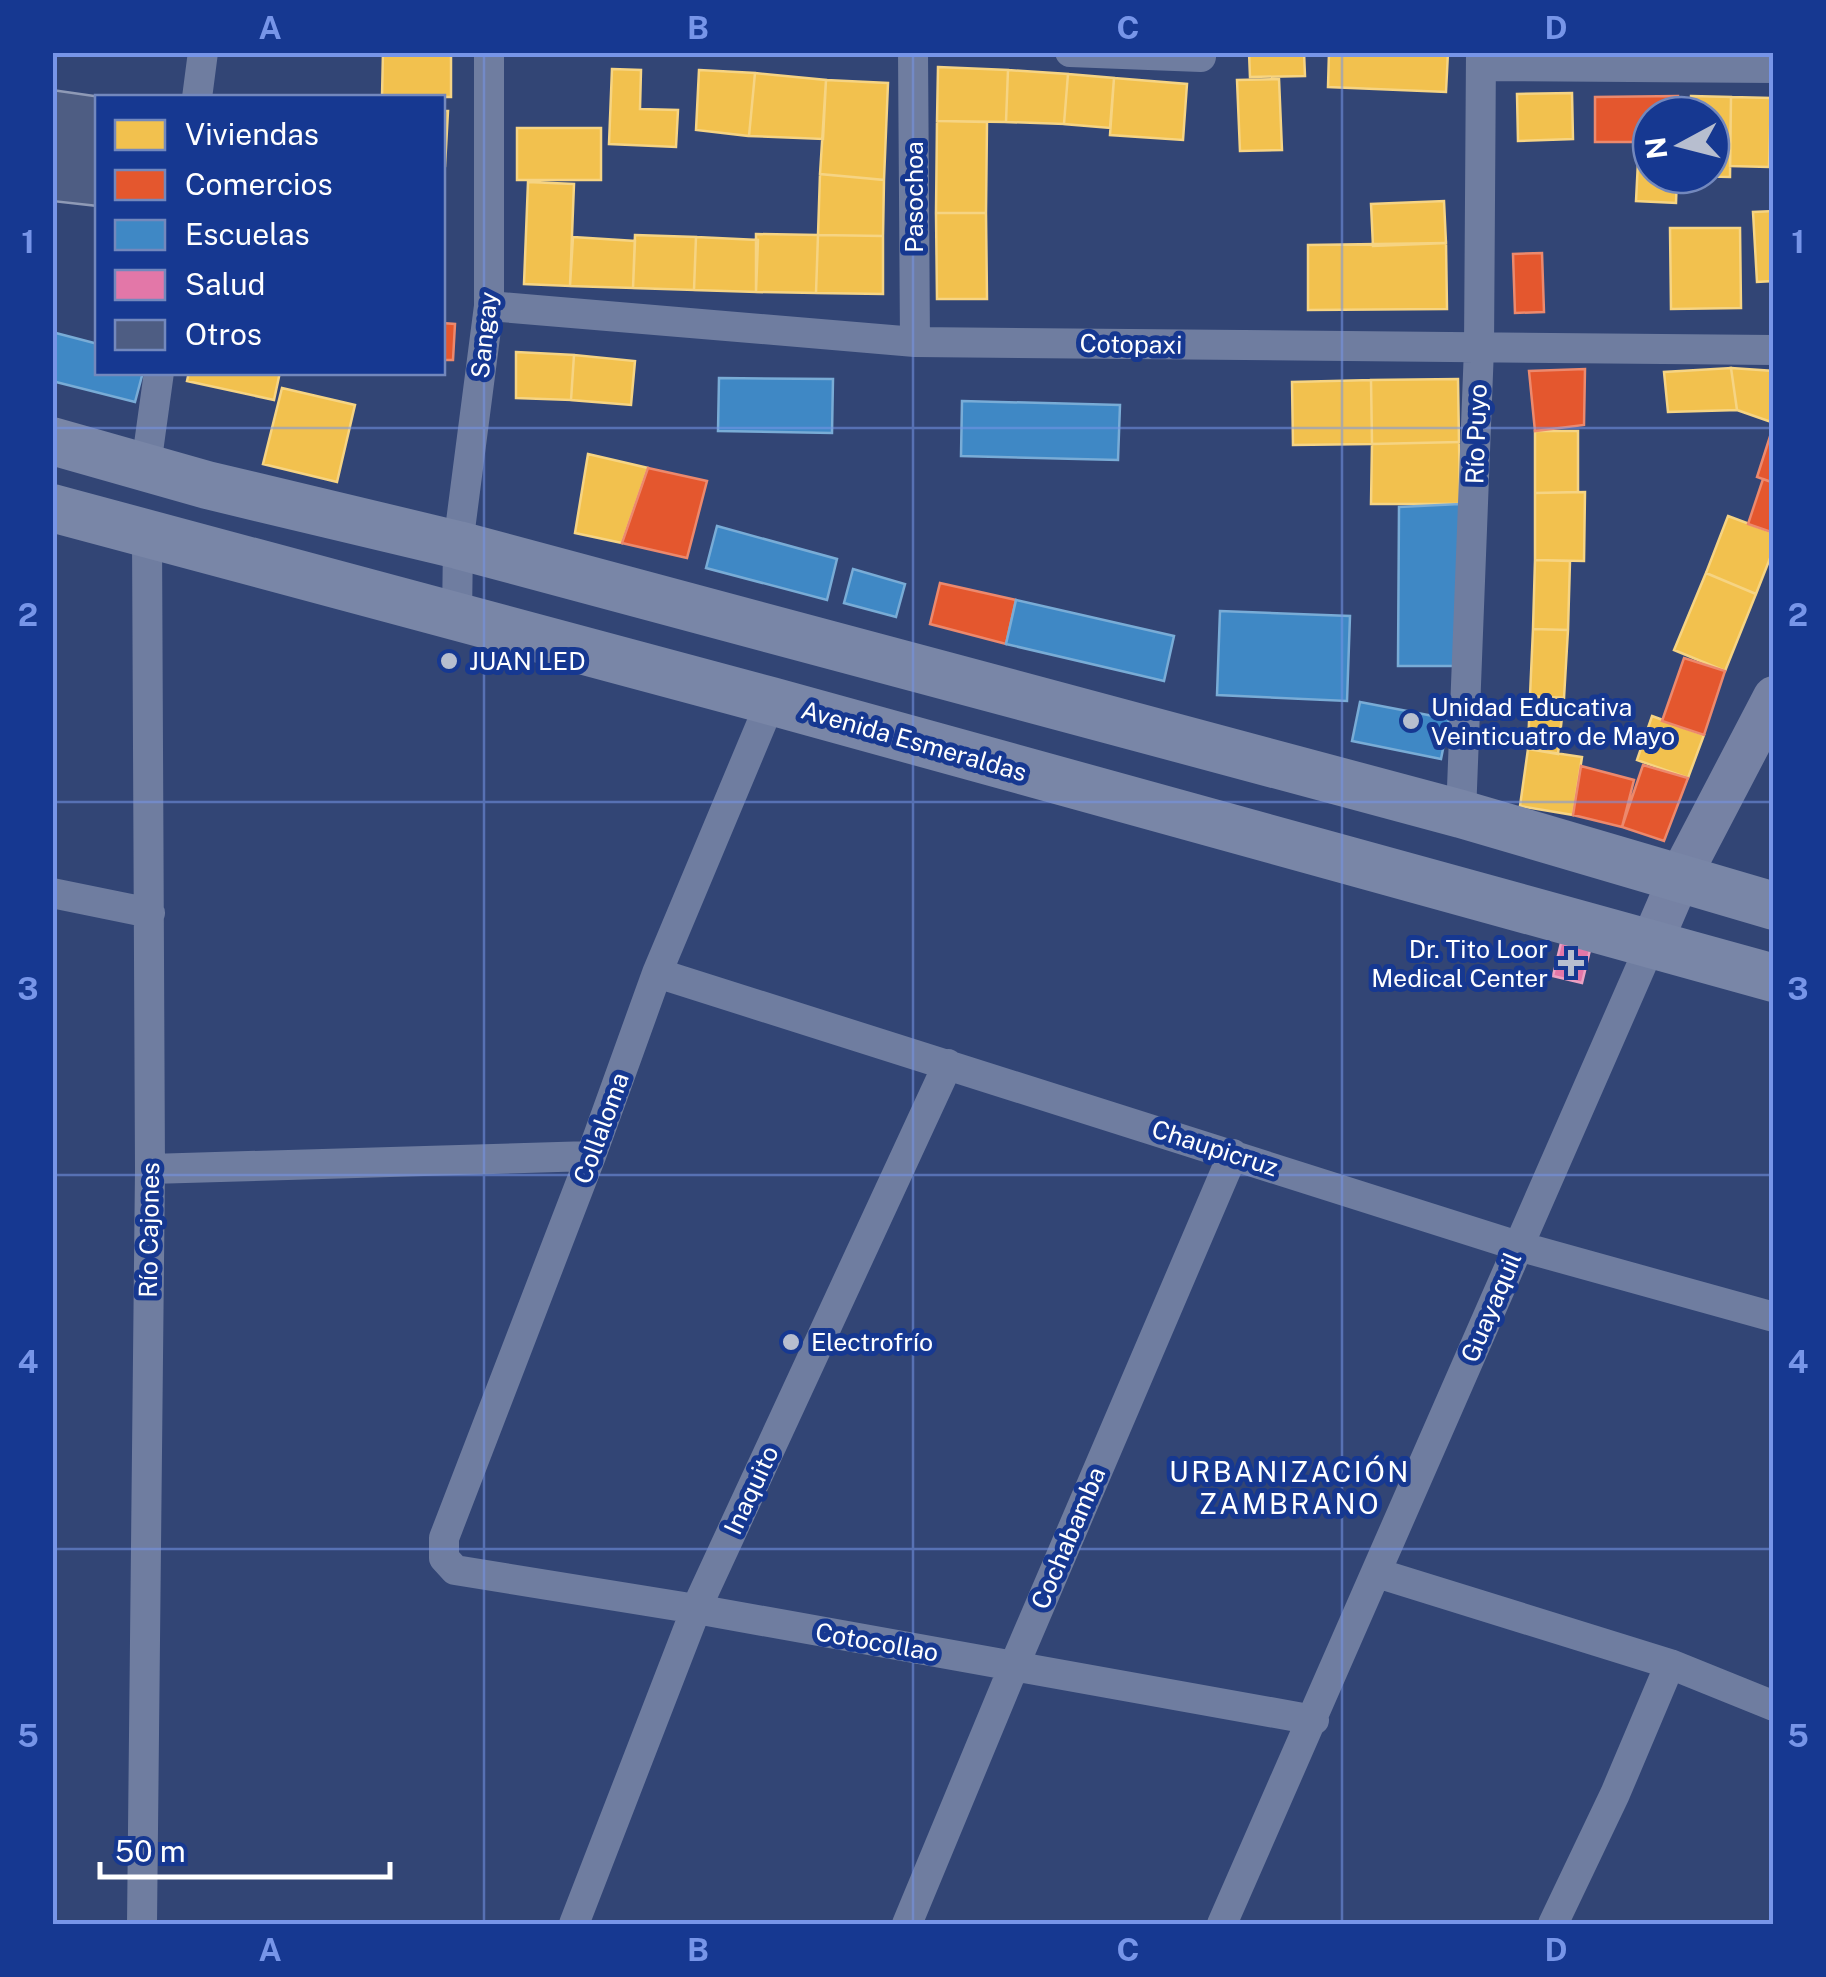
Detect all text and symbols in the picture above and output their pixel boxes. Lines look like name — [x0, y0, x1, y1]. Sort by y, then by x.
text: A — [258, 9, 282, 46]
text: B — [687, 9, 709, 46]
text: C — [1117, 9, 1139, 46]
text: D — [1544, 9, 1568, 46]
legend — [95, 95, 445, 375]
north arrow — [1631, 95, 1731, 195]
text: Viviendas — [185, 116, 319, 152]
text: N — [1638, 135, 1673, 161]
street label: Pasochoa — [899, 141, 929, 253]
text: Comercios — [185, 166, 333, 202]
text: Escuelas — [185, 216, 310, 252]
text: 1 — [21, 223, 35, 260]
text: 1 — [1791, 223, 1805, 260]
text: Salud — [185, 266, 266, 302]
street label: Sangay — [465, 290, 503, 380]
text: Otros — [185, 316, 262, 352]
street label: Cotopaxi — [1079, 328, 1183, 360]
street label: Río Puyo — [1459, 383, 1493, 485]
text: 2 — [18, 596, 38, 633]
text: 2 — [1788, 596, 1808, 633]
place label: JUAN LED — [469, 646, 585, 676]
marker: JUAN LED — [438, 650, 460, 672]
place label: Unidad Educativa Veinticuatro de Mayo — [1431, 692, 1675, 751]
street label: Avenida Esmeraldas — [798, 694, 1030, 788]
marker: Unidad Educativa Veinticuatro de Mayo — [1400, 710, 1422, 732]
place label: Dr. Tito Loor Medical Center — [1371, 934, 1548, 993]
marker: Dr. Tito Loor Medical Center — [1558, 950, 1584, 976]
text: 3 — [17, 970, 39, 1007]
text: 3 — [1787, 970, 1809, 1007]
street label: Collaloma — [567, 1068, 635, 1188]
street label: Chaupicruz — [1148, 1114, 1282, 1182]
street label: Río Cajones — [133, 1162, 165, 1298]
street label: Guayaquil — [1454, 1247, 1528, 1367]
place label: Electrofrío — [811, 1327, 933, 1357]
marker: Electrofrío — [780, 1331, 802, 1353]
text: 4 — [18, 1343, 39, 1380]
text: 4 — [1788, 1343, 1809, 1380]
street label: Inaquito — [717, 1441, 785, 1539]
district label: URBANIZACIÓN ZAMBRANO — [1169, 1455, 1411, 1520]
street label: Cochabamba — [1025, 1462, 1111, 1614]
street label: Cotocollao — [813, 1616, 941, 1668]
text: 5 — [17, 1717, 39, 1754]
text: 5 — [1787, 1717, 1809, 1754]
scale bar — [100, 1817, 390, 1879]
text: 50 m — [115, 1833, 186, 1869]
text: A — [258, 1931, 282, 1968]
text: B — [687, 1931, 709, 1968]
text: C — [1117, 1931, 1139, 1968]
text: D — [1544, 1931, 1568, 1968]

